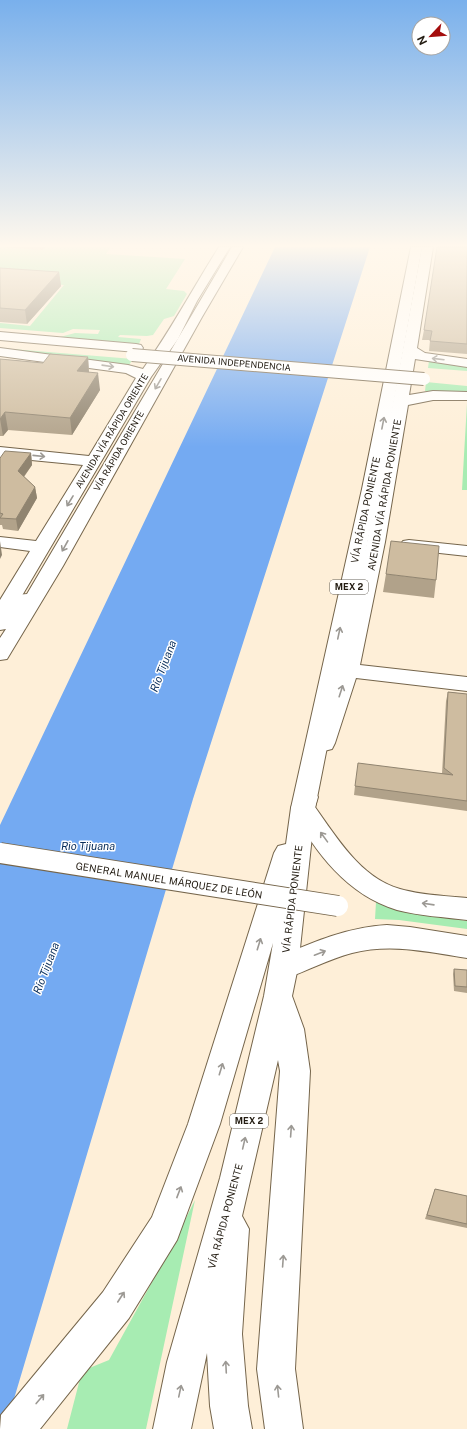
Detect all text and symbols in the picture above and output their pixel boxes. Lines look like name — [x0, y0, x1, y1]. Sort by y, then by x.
north arrow — [411, 16, 451, 56]
text: N — [415, 34, 429, 47]
street label: AVENIDA INDEPENDENCIA — [177, 352, 292, 373]
one-way arrow — [431, 355, 444, 363]
one-way arrow — [101, 362, 114, 370]
street label: AVENIDA VÍA RÁPIDA ORIENTE — [73, 372, 151, 490]
one-way arrow — [153, 378, 161, 390]
street label: VÍA RÁPIDA ORIENTE — [92, 409, 146, 493]
one-way arrow — [379, 417, 387, 430]
street label: AVENIDA VÍA RÁPIDA PONIENTE — [365, 418, 403, 572]
one-way arrow — [32, 452, 45, 460]
street label: VÍA RÁPIDA PONIENTE — [348, 456, 382, 564]
one-way arrow — [66, 495, 74, 507]
one-way arrow — [61, 540, 69, 552]
road number: MEX 2 — [330, 580, 368, 594]
one-way arrow — [336, 627, 344, 640]
water label: Río Tijuana — [148, 638, 178, 693]
one-way arrow — [338, 685, 345, 698]
one-way arrow — [320, 832, 328, 843]
water label: Rio Tijuana — [61, 840, 115, 852]
street label: VÍA RÁPIDA PONIENTE — [279, 844, 305, 954]
street label: GENERAL MANUEL MÁRQUEZ DE LEÓN — [75, 859, 263, 901]
one-way arrow — [422, 900, 435, 908]
one-way arrow — [256, 938, 263, 951]
water label: Río Tijuana — [31, 940, 61, 995]
one-way arrow — [313, 948, 325, 956]
one-way arrow — [218, 1062, 225, 1075]
road number: MEX 2 — [230, 1114, 268, 1128]
one-way arrow — [287, 1125, 295, 1138]
one-way arrow — [241, 1137, 249, 1150]
street label: VÍA RÁPIDA PONIENTE — [205, 1162, 245, 1270]
one-way arrow — [175, 1186, 183, 1198]
one-way arrow — [279, 1255, 286, 1268]
one-way arrow — [117, 1291, 125, 1303]
one-way arrow — [223, 1361, 230, 1374]
one-way arrow — [177, 1385, 185, 1398]
one-way arrow — [274, 1385, 282, 1398]
one-way arrow — [35, 1394, 44, 1404]

